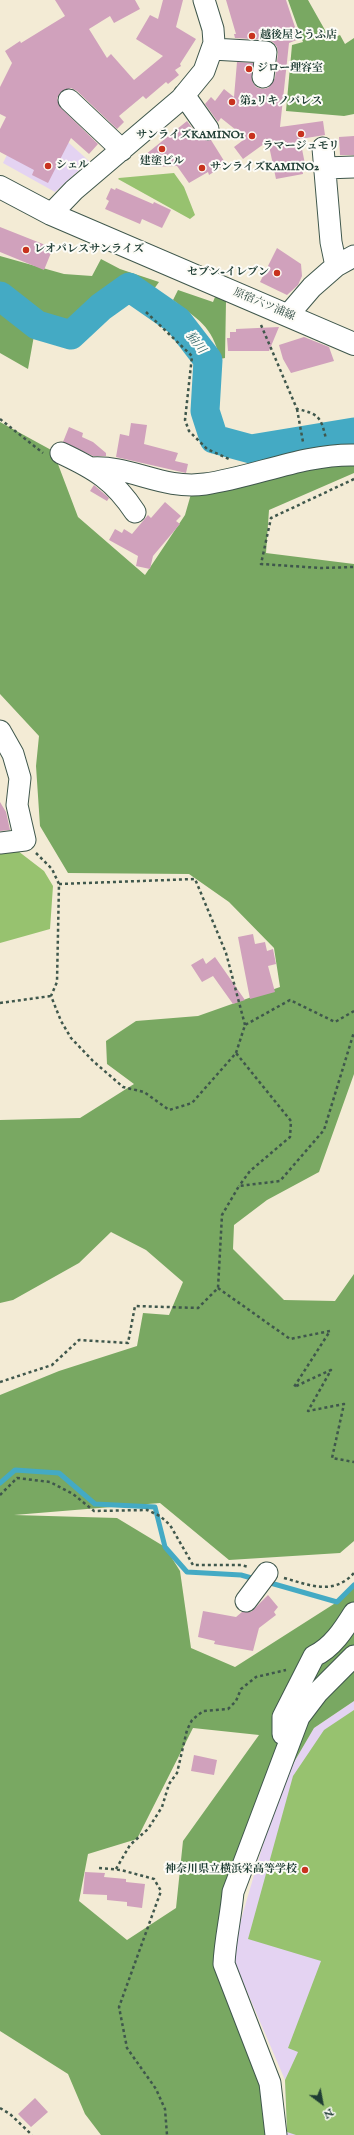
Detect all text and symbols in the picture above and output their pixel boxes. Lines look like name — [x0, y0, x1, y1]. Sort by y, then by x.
place label: 越後屋とうふ店 — [260, 29, 337, 43]
marker: 越後屋とうふ店 — [247, 31, 257, 41]
place label: ジロー理容室 — [257, 62, 323, 76]
marker: ジロー理容室 — [244, 64, 254, 74]
place label: 第2リキノパレス — [240, 95, 322, 109]
marker: 第2リキノパレス — [227, 97, 237, 107]
place label: サンライズKAMINO1 — [136, 129, 244, 143]
marker: ラマージュモリ — [296, 129, 306, 139]
marker: サンライズKAMINO1 — [247, 131, 257, 141]
place label: ラマージュモリ — [263, 140, 339, 154]
marker: 建塗ビル — [157, 144, 167, 154]
place label: 建塗ビル — [140, 155, 184, 169]
place label: シェル — [56, 159, 89, 173]
marker: シェル — [43, 161, 53, 171]
place label: サンライズKAMINO2 — [210, 161, 319, 175]
marker: サンライズKAMINO2 — [197, 163, 207, 173]
place label: レオパレスサンライズ — [34, 243, 144, 257]
marker: レオパレスサンライズ — [21, 245, 31, 255]
place label: セブン-イレブン — [187, 266, 269, 280]
marker: セブン-イレブン — [272, 268, 282, 278]
street label: 原宿六ツ浦線 — [231, 286, 297, 324]
water label: 㹨川 — [182, 329, 208, 357]
place label: 神奈川県立横浜栄高等学校 — [165, 1863, 297, 1877]
marker: 神奈川県立横浜栄高等学校 — [300, 1865, 310, 1875]
north arrow — [302, 2083, 342, 2123]
text: N — [321, 2105, 336, 2122]

